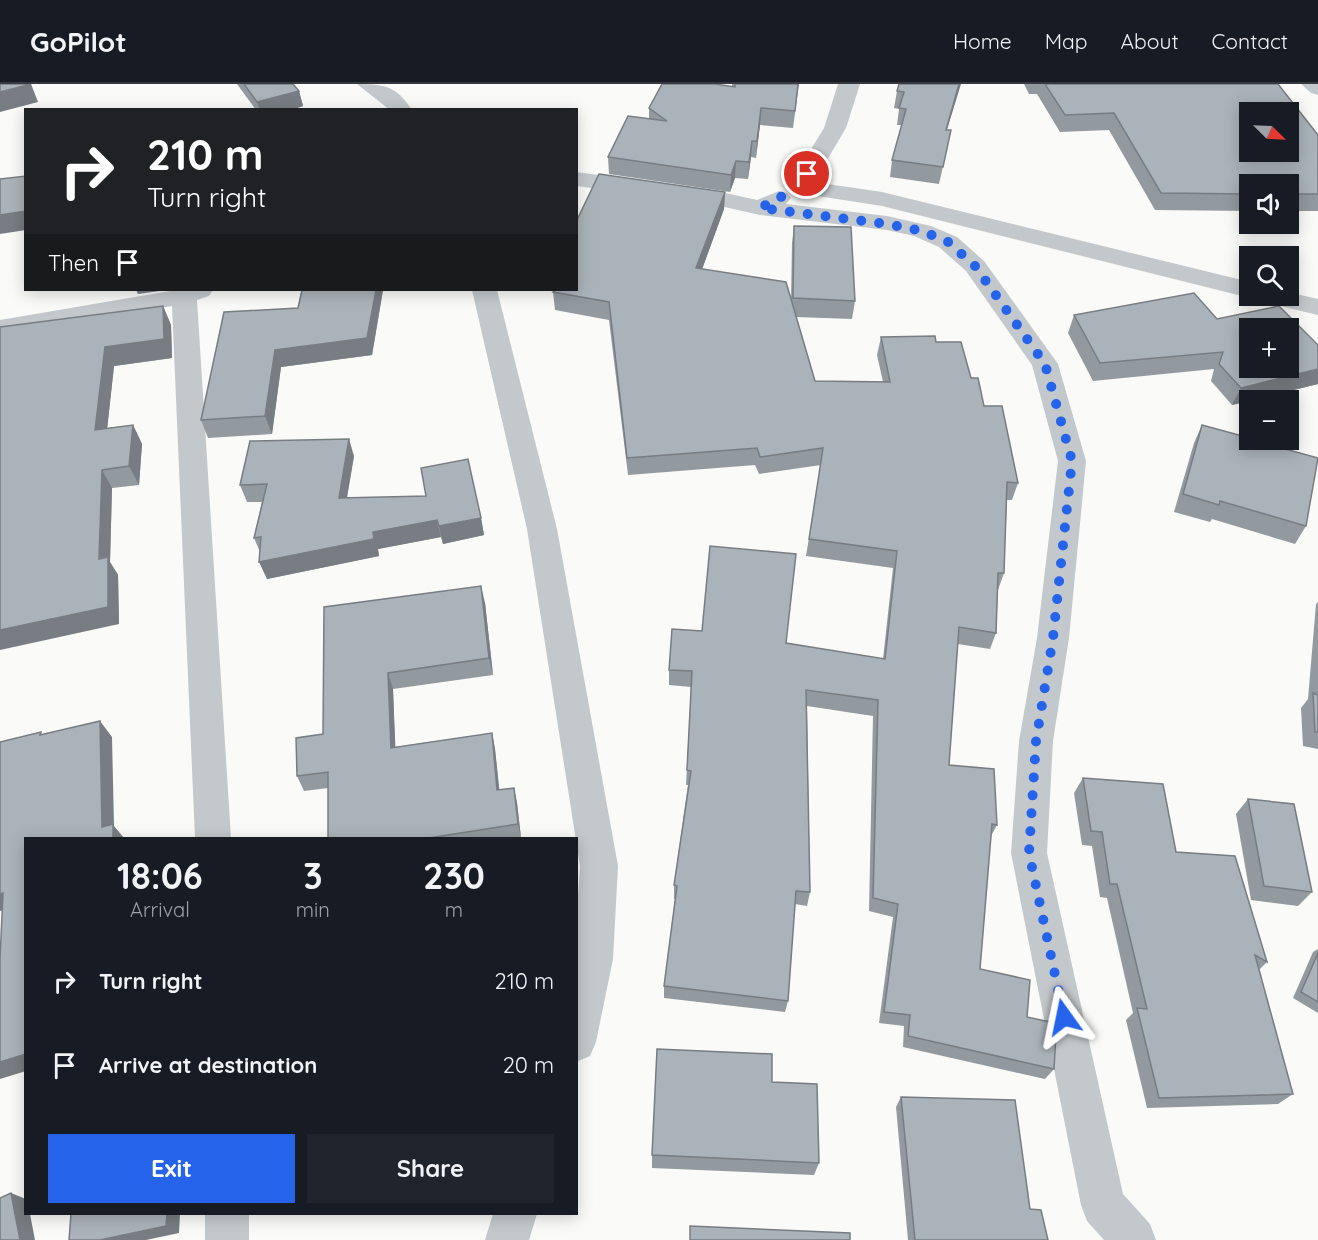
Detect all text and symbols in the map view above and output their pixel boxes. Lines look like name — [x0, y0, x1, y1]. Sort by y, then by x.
text: GoPilot — [30, 24, 127, 59]
text: Home — [953, 28, 1012, 54]
text: Map — [1045, 28, 1088, 54]
text: About — [1121, 28, 1179, 54]
text: Contact — [1212, 28, 1288, 54]
north arrow — [1239, 102, 1299, 162]
map controls — [1239, 102, 1299, 450]
text: 210 m — [147, 128, 264, 181]
icon: right — [48, 132, 126, 210]
pin — [781, 148, 832, 199]
icon: arrive — [790, 157, 823, 190]
button: sound — [1239, 174, 1299, 234]
text: Turn right — [147, 180, 266, 214]
icon: arrive — [111, 246, 144, 279]
button: search — [1239, 246, 1299, 306]
text: Then — [48, 249, 99, 277]
button: + — [1239, 318, 1299, 378]
button: − — [1239, 390, 1299, 450]
text: 18:06 — [117, 853, 203, 898]
text: 3 — [303, 853, 322, 898]
text: 230 — [423, 853, 485, 898]
text: Arrival — [130, 897, 190, 922]
text: min — [296, 897, 330, 922]
text: m — [445, 897, 463, 922]
icon: right — [48, 965, 81, 998]
text: Turn right — [99, 967, 203, 995]
text: 210 m — [495, 967, 554, 995]
position arrow — [1032, 985, 1096, 1049]
icon: arrive — [48, 1049, 81, 1082]
text: Arrive at destination — [99, 1051, 317, 1079]
text: 20 m — [503, 1051, 554, 1079]
button: Exit — [48, 1134, 295, 1203]
button: Share — [307, 1134, 554, 1203]

